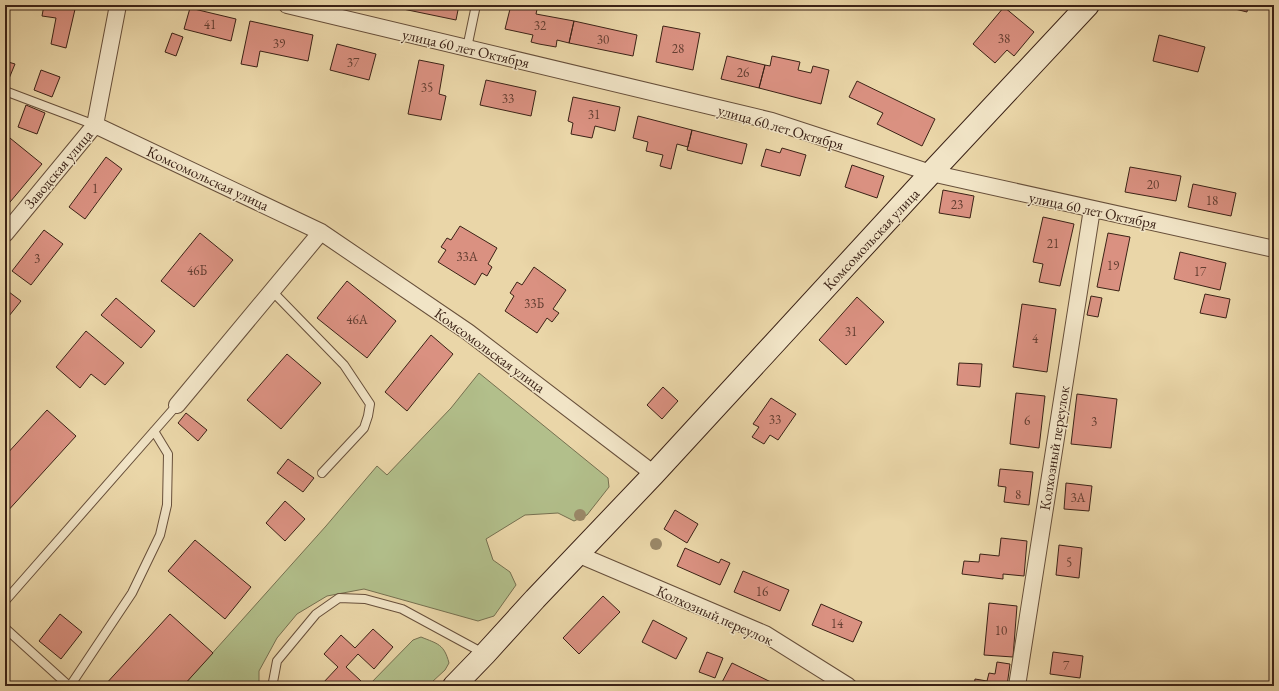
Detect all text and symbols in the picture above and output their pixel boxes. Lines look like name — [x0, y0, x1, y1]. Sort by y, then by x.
house number: 41 — [204, 16, 216, 33]
house number: 32 — [534, 17, 547, 34]
street label: улица 60 лет Октября — [400, 24, 532, 72]
house number: 38 — [998, 30, 1010, 47]
house number: 30 — [597, 31, 609, 48]
house number: 39 — [273, 35, 286, 52]
house number: 28 — [672, 40, 684, 57]
house number: 37 — [347, 54, 360, 71]
house number: 26 — [737, 64, 749, 81]
house number: 35 — [421, 79, 433, 96]
house number: 33 — [502, 90, 514, 107]
street label: улица 60 лет Октября — [716, 100, 846, 154]
house number: 31 — [588, 106, 600, 123]
street label: Заводская улица — [19, 126, 97, 212]
street label: Комсомольская улица — [144, 141, 272, 215]
house number: 20 — [1147, 176, 1159, 193]
house number: 1 — [92, 180, 98, 197]
street label: Комсомольская улица — [819, 184, 923, 294]
street label: улица 60 лет Октября — [1027, 187, 1159, 233]
house number: 18 — [1206, 192, 1218, 209]
house number: 23 — [951, 196, 963, 213]
house number: 21 — [1047, 235, 1059, 252]
house number: 33А — [456, 248, 479, 265]
house number: 3 — [34, 250, 40, 267]
house number: 19 — [1107, 257, 1120, 274]
house number: 46Б — [187, 262, 207, 279]
house number: 17 — [1194, 263, 1207, 280]
house number: 33Б — [524, 295, 544, 312]
street label: Комсомольская улица — [431, 303, 549, 397]
house number: 46А — [346, 311, 369, 328]
house number: 31 — [845, 323, 857, 340]
house number: 4 — [1032, 330, 1039, 347]
street label: Колхозный переулок — [1035, 384, 1073, 512]
house number: 33 — [769, 411, 781, 428]
house number: 6 — [1024, 412, 1030, 429]
house number: 3 — [1091, 413, 1097, 430]
house number: 8 — [1015, 486, 1021, 503]
house number: 3А — [1070, 489, 1087, 506]
house number: 5 — [1066, 554, 1072, 571]
street label: Колхозный переулок — [654, 581, 776, 649]
house number: 16 — [756, 583, 768, 600]
house number: 14 — [831, 615, 844, 632]
house number: 10 — [995, 622, 1007, 639]
house number: 7 — [1063, 657, 1070, 674]

